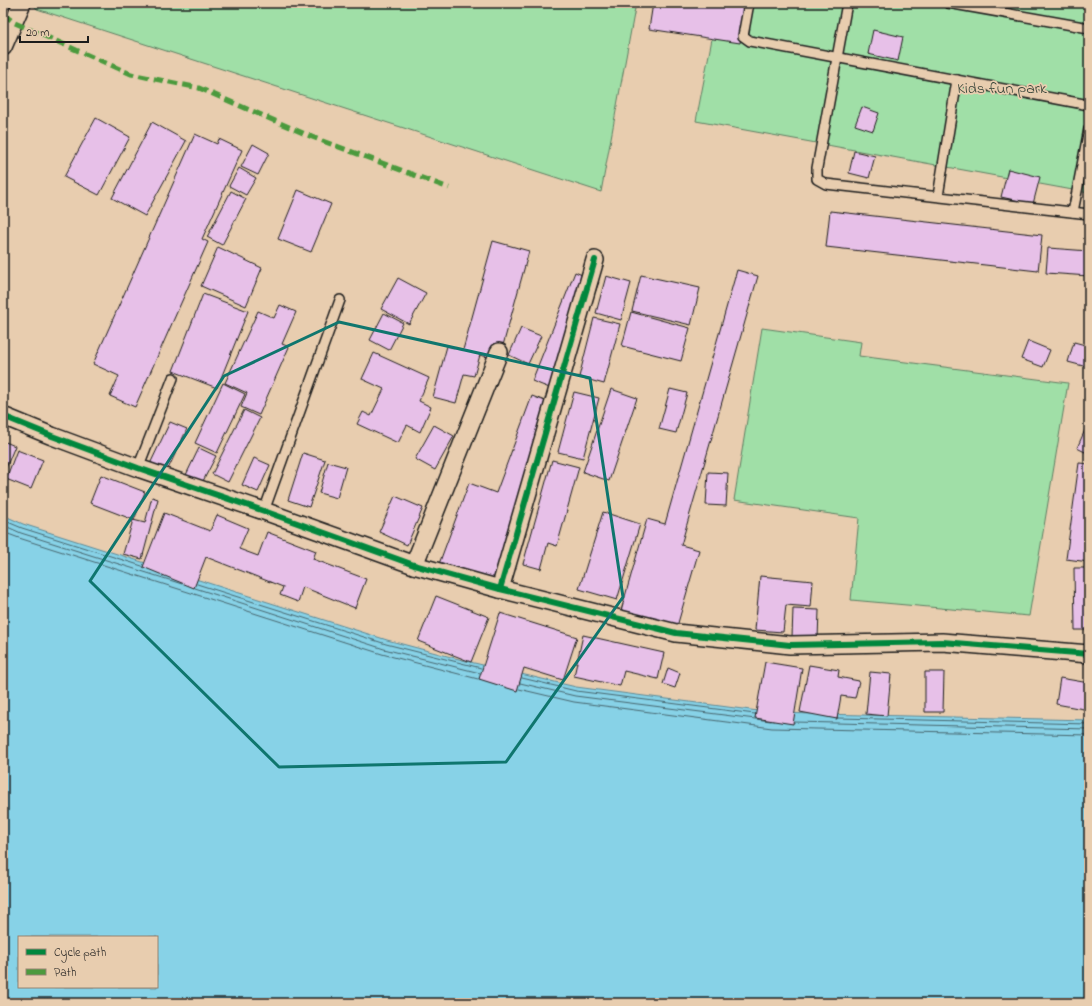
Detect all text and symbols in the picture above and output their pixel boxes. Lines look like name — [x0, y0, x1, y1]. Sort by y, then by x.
scale bar — [20, 18, 88, 44]
text: 20 m — [26, 24, 49, 42]
park label: Kids fun park — [957, 77, 1048, 101]
legend — [18, 936, 158, 988]
text: Cycle path — [54, 944, 106, 963]
text: Path — [54, 964, 77, 982]

